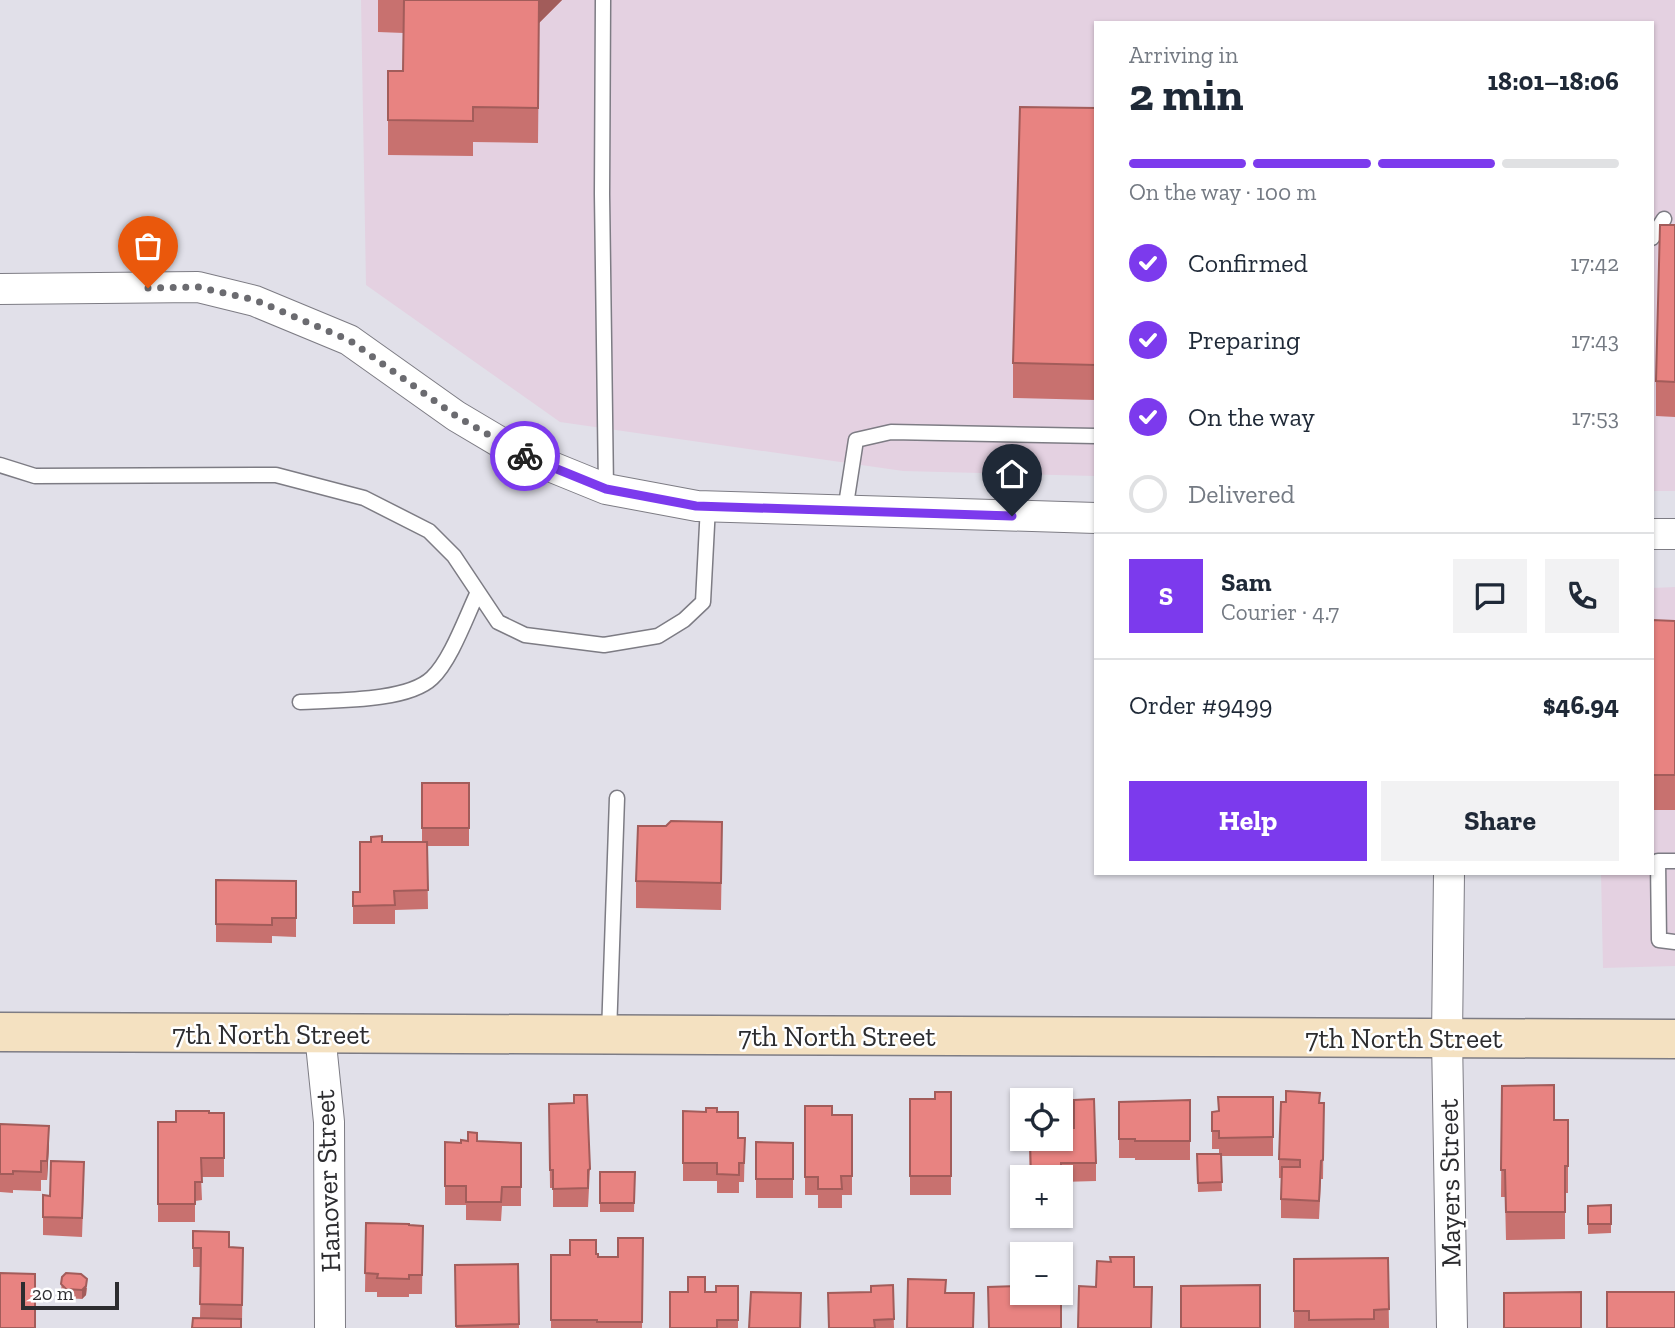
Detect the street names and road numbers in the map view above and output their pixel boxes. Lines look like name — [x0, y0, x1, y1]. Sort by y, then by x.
street label: 7th North Street — [172, 1018, 370, 1051]
street label: 7th North Street — [738, 1020, 936, 1053]
street label: 7th North Street — [1305, 1022, 1503, 1055]
street label: Hanover Street — [308, 1088, 347, 1273]
street label: Mayers Street — [1432, 1098, 1467, 1268]

